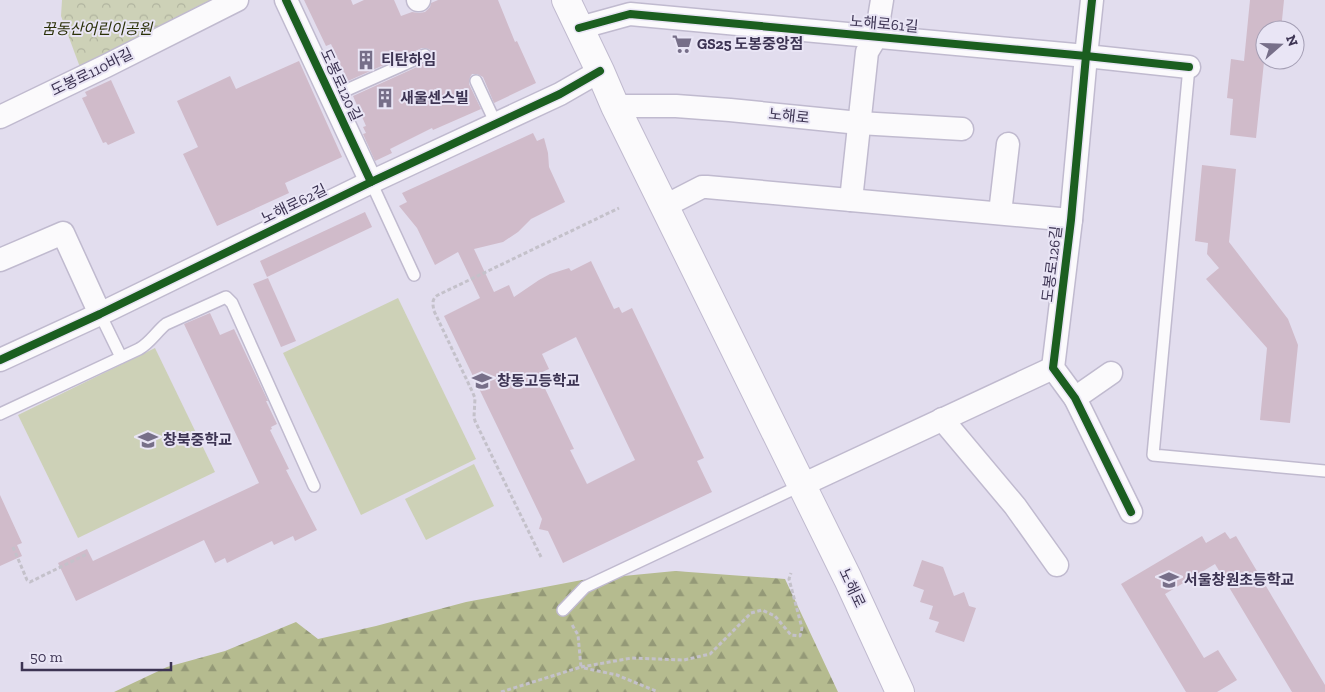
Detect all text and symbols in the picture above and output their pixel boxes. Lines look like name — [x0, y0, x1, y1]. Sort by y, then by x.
street label: 노해로61길 — [849, 12, 919, 36]
park label: 꿈동산어린이공원 — [42, 20, 153, 38]
north arrow — [1255, 20, 1305, 70]
supermarket icon: GS25 도봉중앙점 — [671, 33, 693, 55]
text: N — [1282, 33, 1302, 49]
place label: GS25 도봉중앙점 — [697, 35, 803, 53]
street label: 도봉로110바길 — [48, 44, 136, 100]
street label: 도봉로120길 — [316, 46, 366, 124]
building icon: 티탄하임 — [355, 49, 377, 71]
place label: 티탄하임 — [381, 51, 436, 69]
building icon: 새울센스빌 — [374, 87, 396, 109]
place label: 새울센스빌 — [400, 89, 469, 107]
street label: 노해로 — [767, 105, 811, 127]
street label: 노해로62길 — [258, 180, 330, 228]
street label: 도봉로126길 — [1038, 225, 1066, 303]
school or university icon: 창동고등학교 — [471, 370, 493, 392]
place label: 창동고등학교 — [497, 372, 580, 390]
school or university icon: 창북중학교 — [137, 429, 159, 451]
place label: 창북중학교 — [163, 431, 232, 449]
street label: 노해로 — [835, 565, 869, 611]
school or university icon: 서울창원초등학교 — [1158, 569, 1180, 591]
place label: 서울창원초등학교 — [1184, 571, 1295, 589]
scale bar — [22, 640, 171, 672]
text: 50 m — [30, 648, 63, 666]

